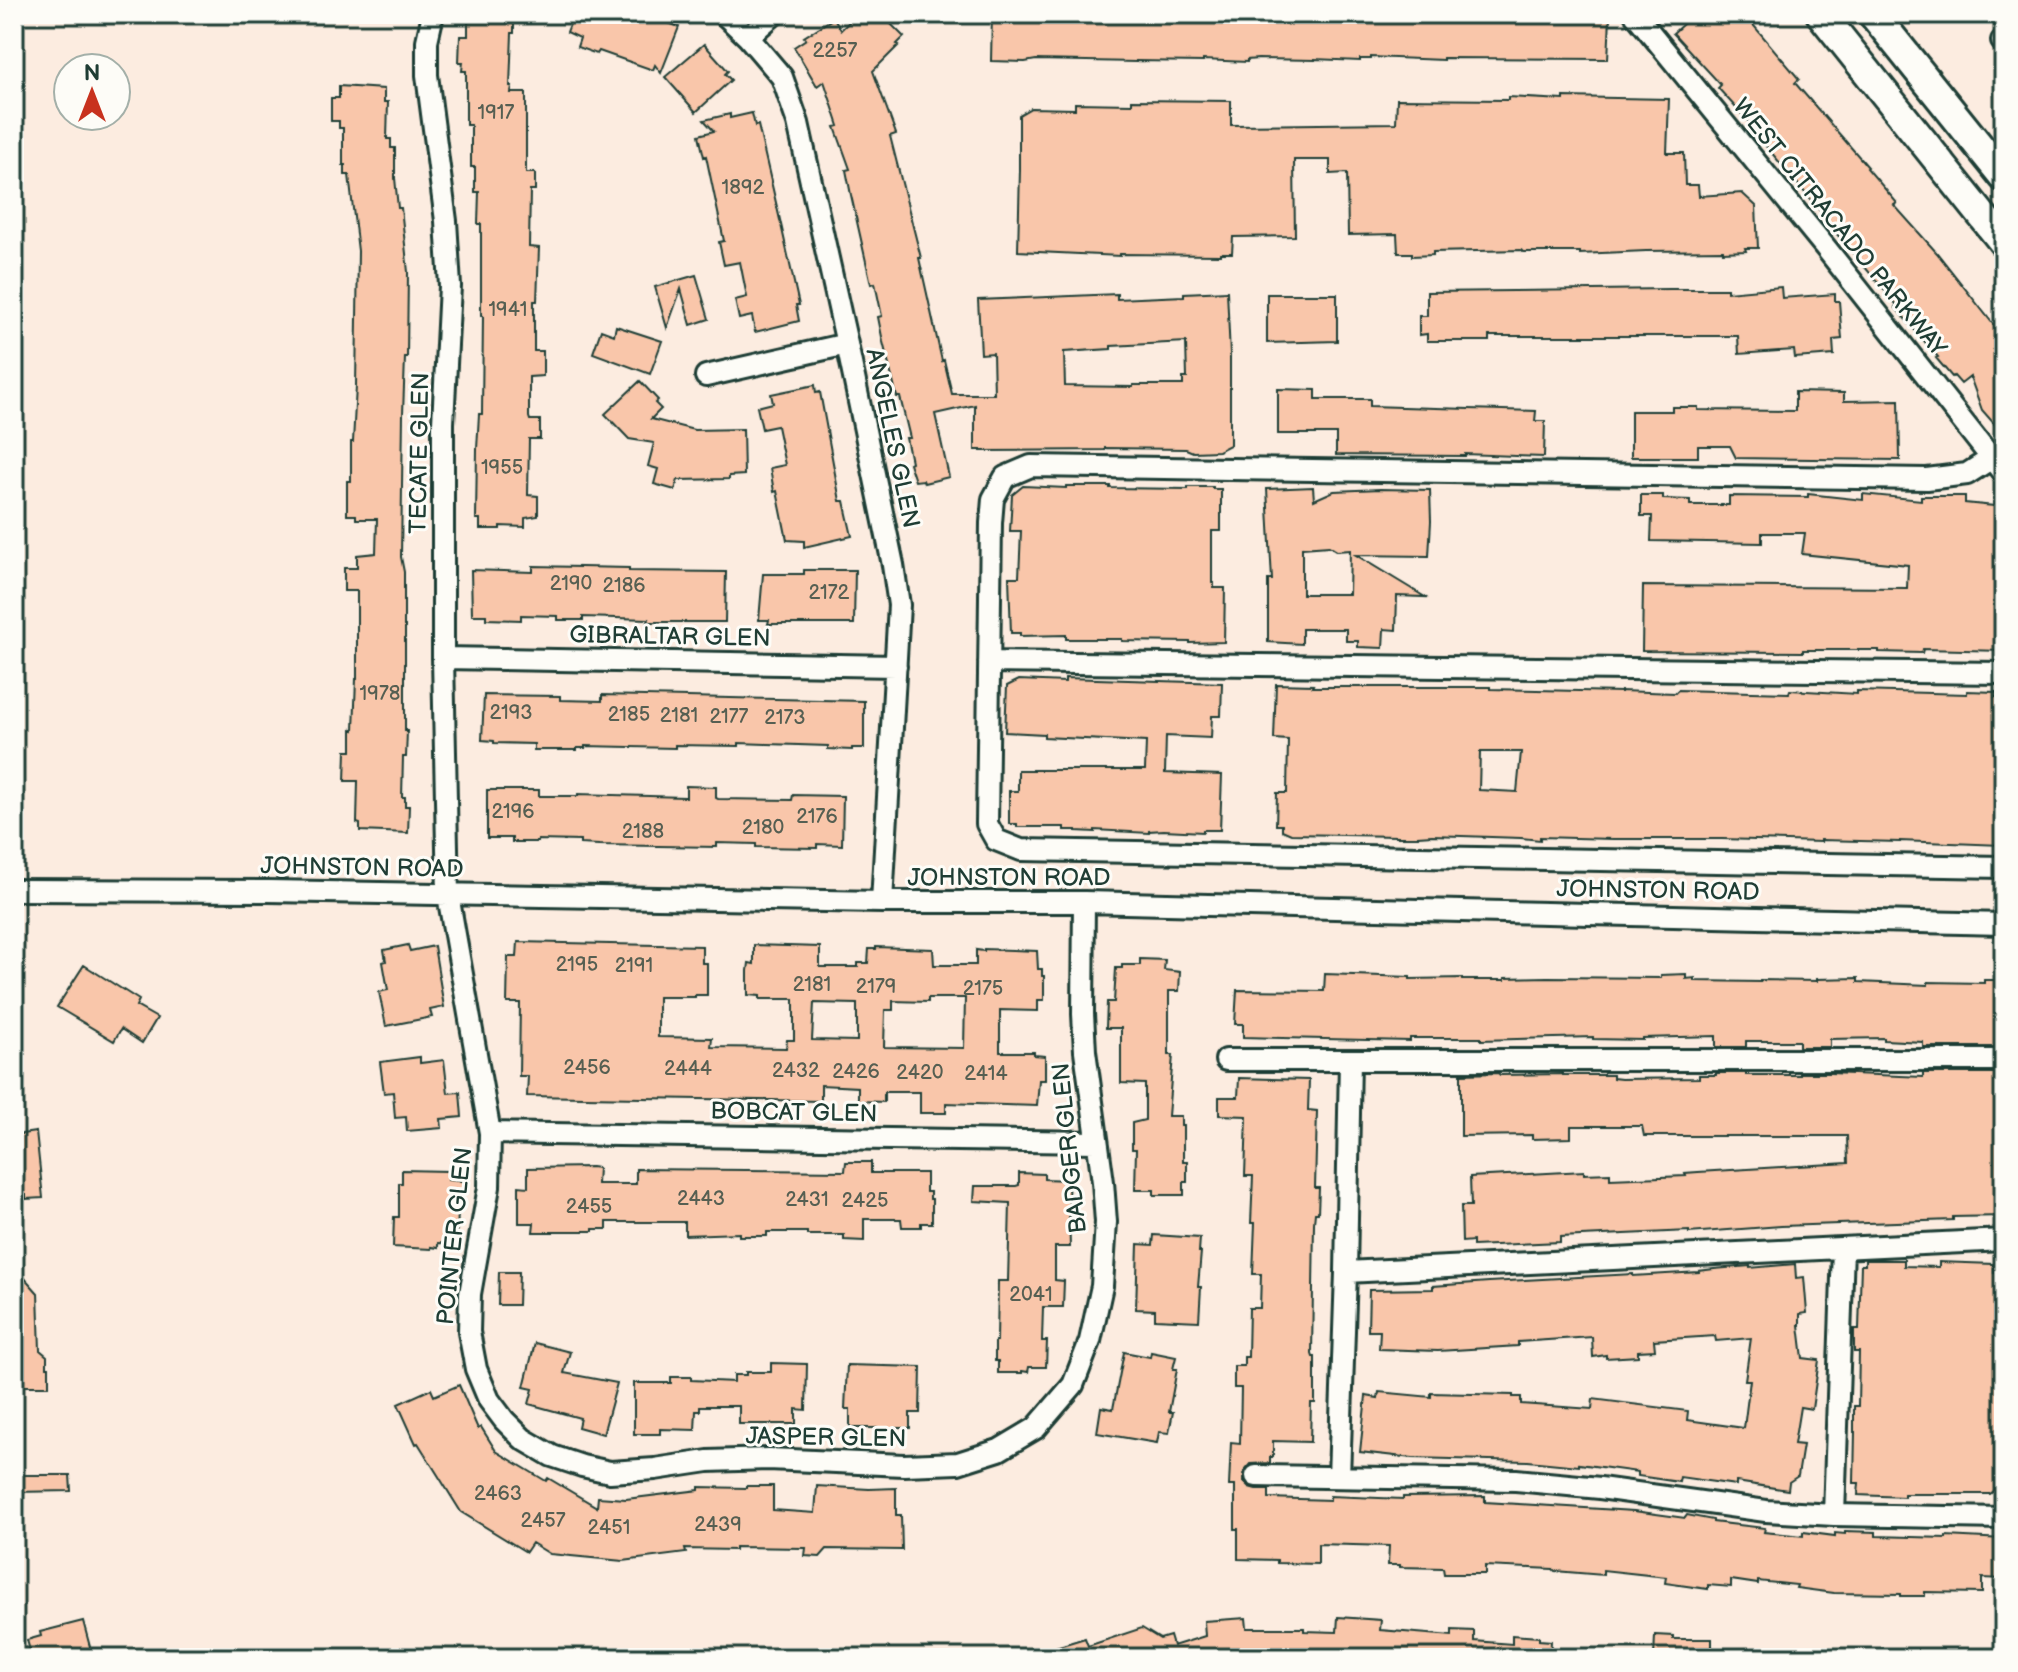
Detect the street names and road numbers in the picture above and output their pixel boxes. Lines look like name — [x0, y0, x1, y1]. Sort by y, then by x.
street label: WEST CITRACADO PARKWAY — [1727, 92, 1953, 363]
street label: ANGELES GLEN — [859, 346, 926, 531]
street label: TECATE GLEN — [404, 372, 435, 534]
street label: GIBRALTAR GLEN — [569, 620, 771, 653]
street label: JOHNSTON ROAD — [260, 851, 464, 884]
street label: JOHNSTON ROAD — [907, 863, 1111, 892]
street label: JOHNSTON ROAD — [1556, 874, 1760, 907]
street label: BADGER GLEN — [1046, 1061, 1093, 1235]
street label: BOBCAT GLEN — [710, 1097, 878, 1128]
street label: POINTER GLEN — [431, 1146, 478, 1326]
street label: JASPER GLEN — [745, 1422, 907, 1453]

